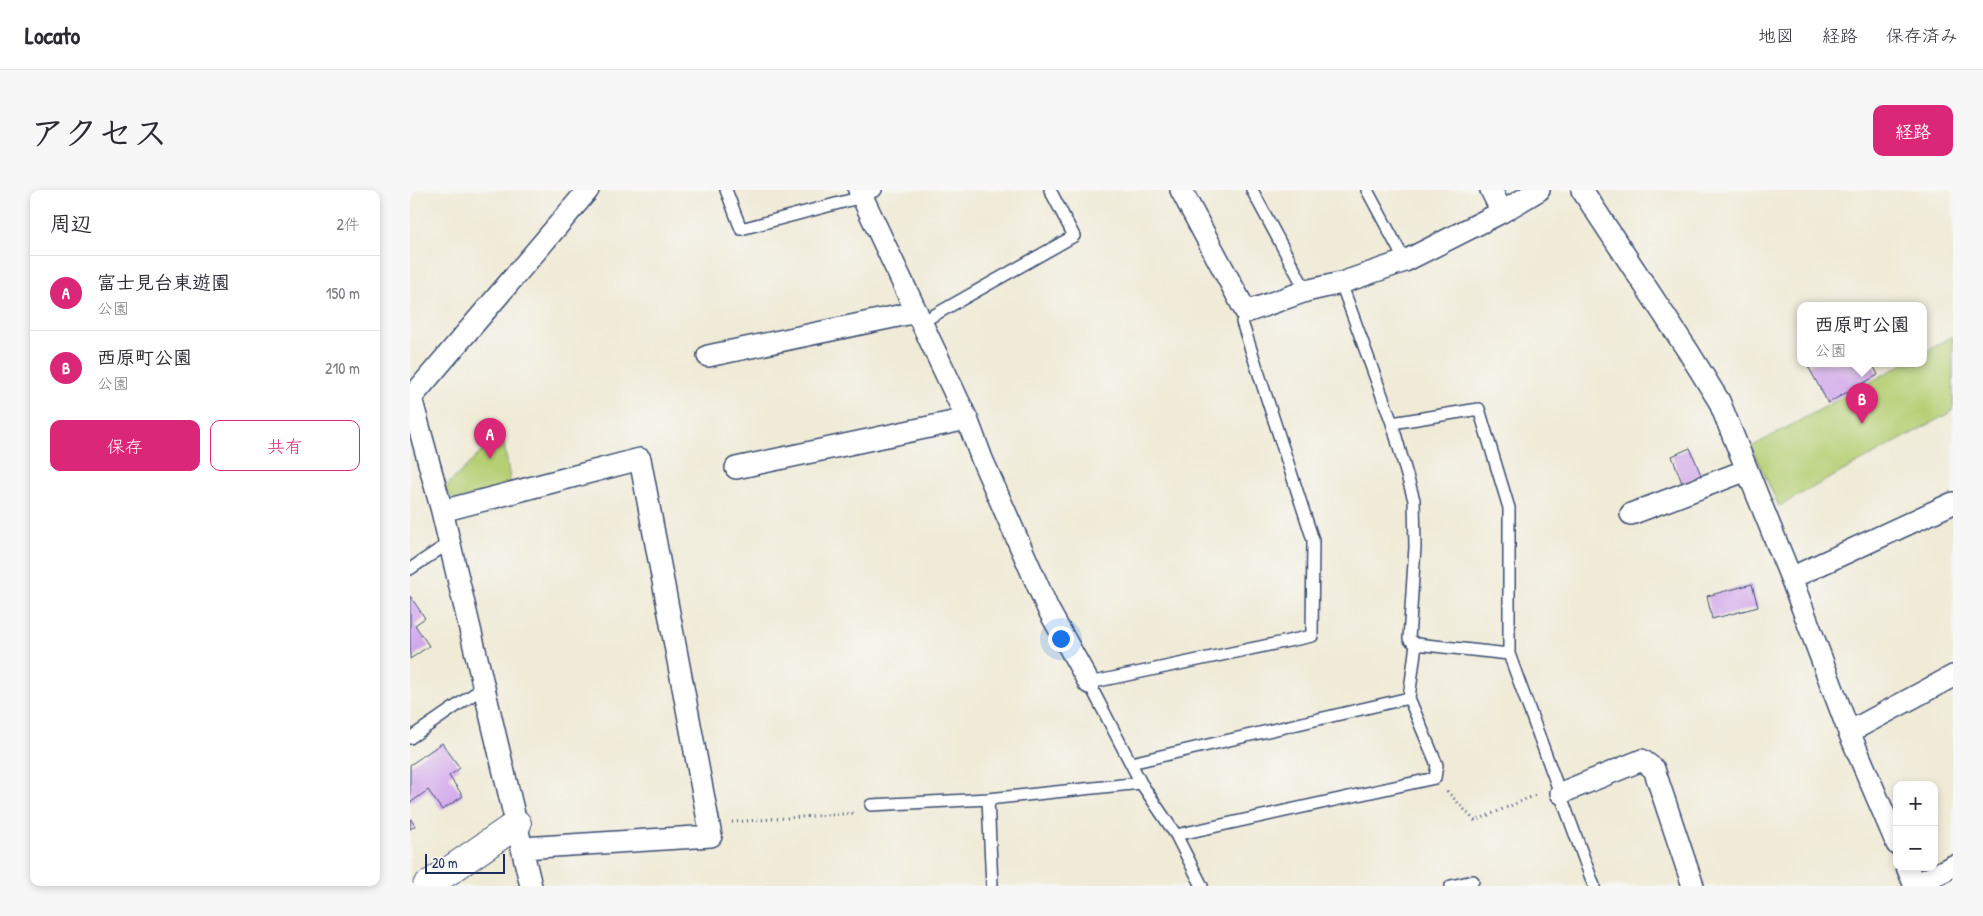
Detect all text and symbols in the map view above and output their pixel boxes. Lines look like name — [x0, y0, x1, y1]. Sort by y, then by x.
text: Locato — [25, 19, 80, 51]
text: 地図 — [1758, 23, 1794, 48]
text: 経路 — [1822, 23, 1858, 48]
text: 保存済み — [1886, 23, 1958, 48]
button: 経路 — [1873, 105, 1953, 156]
text: アクセス — [30, 109, 168, 156]
text: 周辺 — [50, 209, 92, 238]
text: 2件 — [337, 213, 360, 235]
text: 富士見台東遊園 — [97, 269, 230, 295]
text: A — [62, 282, 70, 304]
text: 150 m — [326, 282, 360, 304]
text: 公園 — [97, 297, 129, 319]
popup — [1797, 302, 1927, 367]
text: 西原町公園 — [1814, 311, 1910, 337]
text: 公園 — [1814, 339, 1847, 361]
text: 西原町公園 — [97, 344, 192, 370]
text: B — [62, 357, 70, 379]
text: 210 m — [325, 357, 360, 379]
text: 公園 — [97, 372, 129, 394]
pin: B — [1846, 383, 1878, 424]
pin: A — [474, 418, 506, 459]
button: 保存 — [50, 420, 200, 471]
button: 共有 — [210, 420, 360, 471]
your location — [1048, 626, 1074, 652]
map controls — [1893, 781, 1938, 871]
button: + — [1893, 781, 1938, 826]
button: − — [1893, 826, 1938, 871]
scale bar — [425, 851, 505, 874]
text: 20 m — [432, 853, 458, 872]

